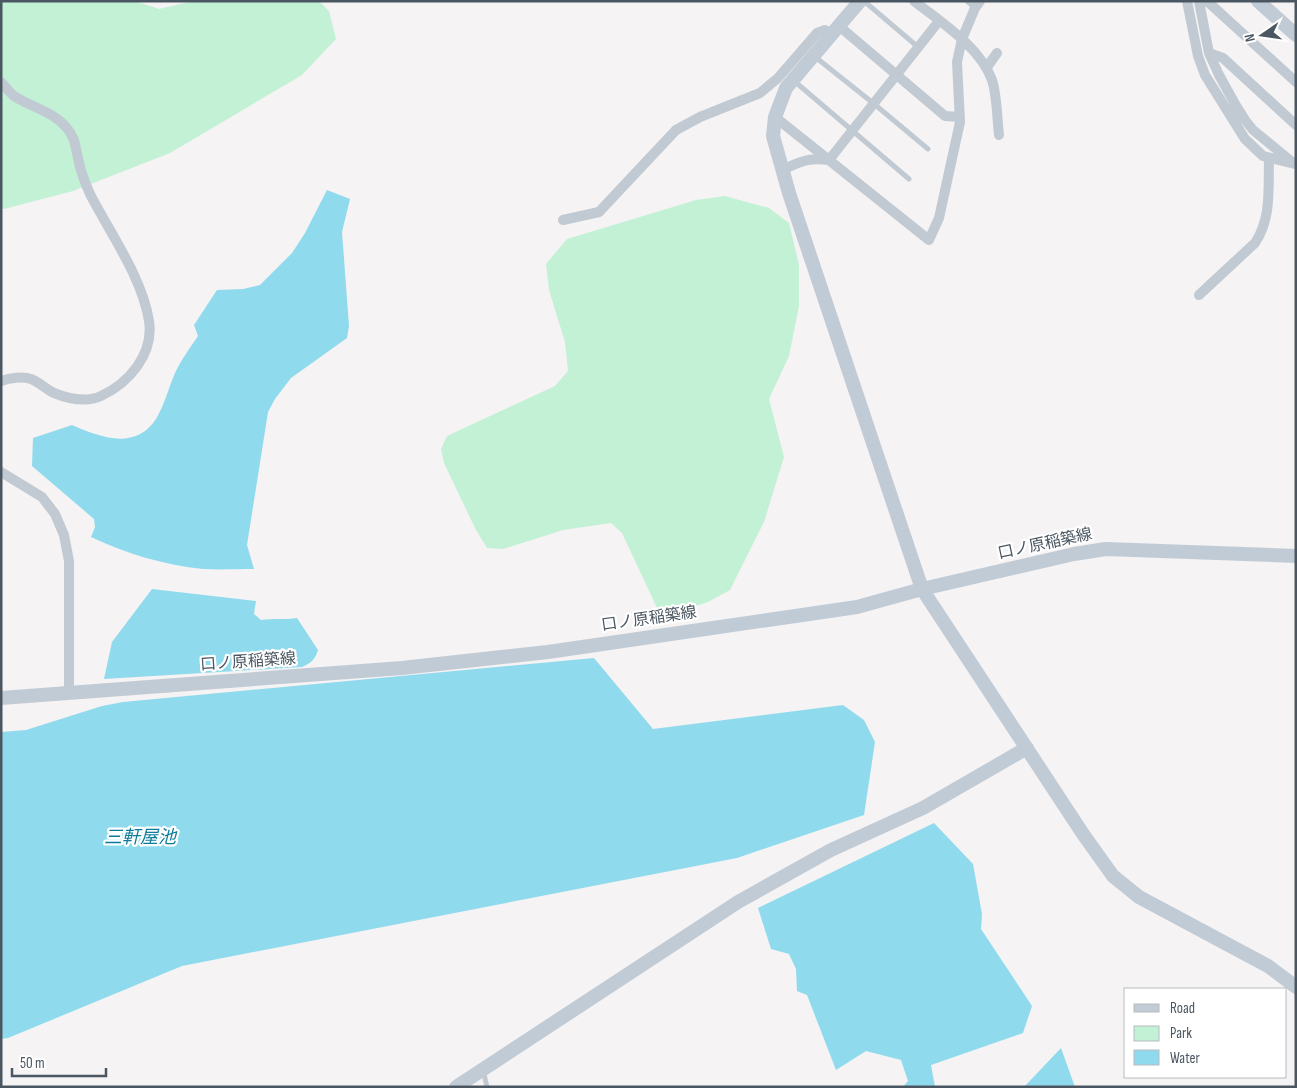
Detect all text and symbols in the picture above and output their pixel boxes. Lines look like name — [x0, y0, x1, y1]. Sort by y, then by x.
north arrow — [1237, 10, 1287, 60]
text: N — [1241, 32, 1259, 43]
street label: 口ノ原稲築線 — [996, 525, 1094, 563]
street label: 口ノ原稲築線 — [600, 603, 698, 635]
street label: 口ノ原稲築線 — [199, 649, 297, 675]
water label: 三軒屋池 — [104, 827, 178, 848]
legend — [1124, 988, 1287, 1078]
text: Road — [1170, 999, 1195, 1018]
text: Park — [1170, 1024, 1192, 1043]
scale bar — [12, 1046, 106, 1078]
text: Water — [1170, 1049, 1201, 1068]
text: 50 m — [20, 1054, 45, 1073]

